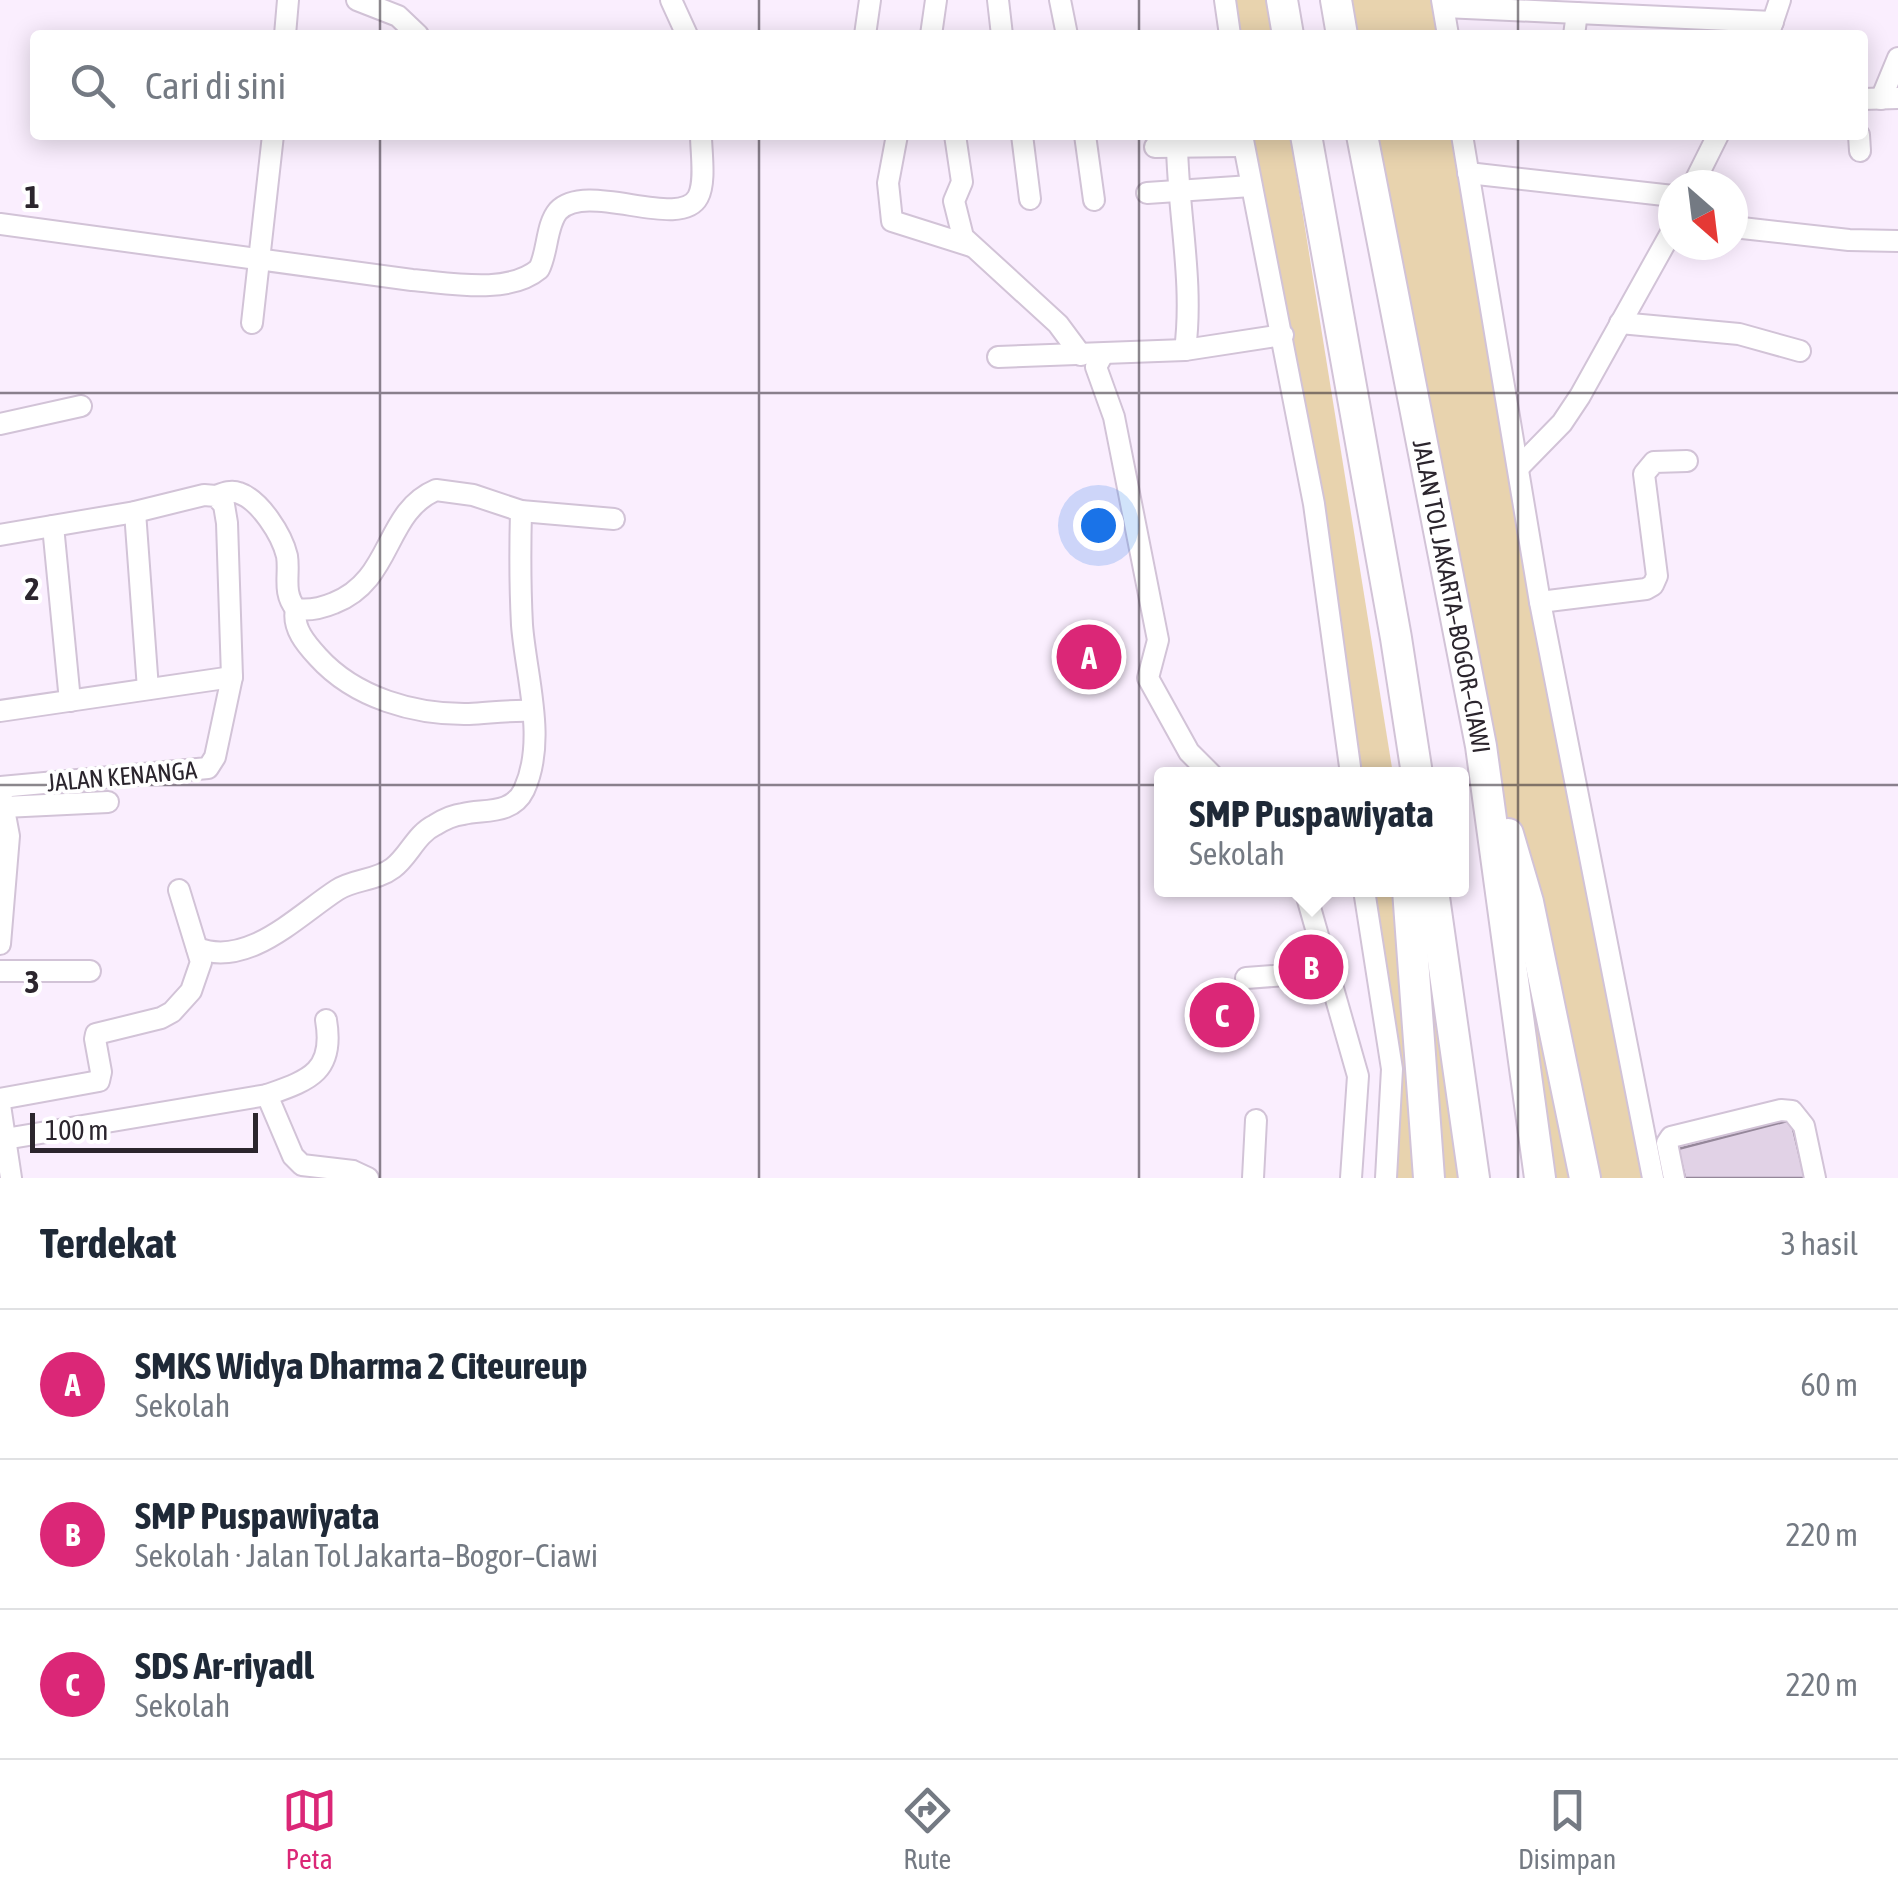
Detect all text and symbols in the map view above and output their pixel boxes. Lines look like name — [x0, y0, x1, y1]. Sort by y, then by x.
search box — [30, 30, 1868, 140]
icon: search — [65, 58, 120, 113]
text: Cari di sini — [145, 64, 286, 107]
north arrow — [1658, 170, 1748, 260]
text: 1 — [24, 178, 40, 215]
street label: JALAN TOL JAKARTA–BOGOR–CIAWI — [1408, 437, 1496, 755]
your location — [1073, 500, 1124, 551]
text: 2 — [24, 570, 40, 607]
pin: A — [1056, 620, 1122, 694]
street label: JALAN KENANGA — [46, 755, 199, 797]
popup — [1154, 767, 1469, 897]
text: SMP Puspawiyata — [1189, 792, 1434, 835]
text: Sekolah — [1189, 835, 1285, 872]
pin: B — [1278, 930, 1344, 1004]
text: 3 — [24, 963, 40, 1000]
pin: C — [1190, 978, 1254, 1052]
scale bar — [30, 1108, 258, 1152]
text: 100 m — [45, 1114, 108, 1146]
text: Terdekat — [40, 1219, 176, 1267]
text: 3 hasil — [1781, 1225, 1858, 1262]
text: SMKS Widya Dharma 2 Citeureup — [135, 1344, 587, 1387]
text: A — [65, 1366, 80, 1403]
text: 60 m — [1800, 1366, 1858, 1403]
text: Sekolah — [135, 1387, 230, 1424]
text: SMP Puspawiyata — [135, 1494, 379, 1537]
text: B — [65, 1516, 80, 1553]
text: 220 m — [1785, 1516, 1858, 1553]
text: Sekolah · Jalan Tol Jakarta–Bogor–Ciawi — [135, 1537, 598, 1574]
text: SDS Ar-riyadl — [135, 1644, 314, 1687]
text: C — [65, 1666, 80, 1703]
text: 220 m — [1785, 1666, 1858, 1703]
text: Sekolah — [135, 1687, 230, 1724]
tab: Peta — [282, 1783, 337, 1875]
tab: Rute — [900, 1783, 955, 1875]
tab: Disimpan — [1518, 1783, 1616, 1875]

